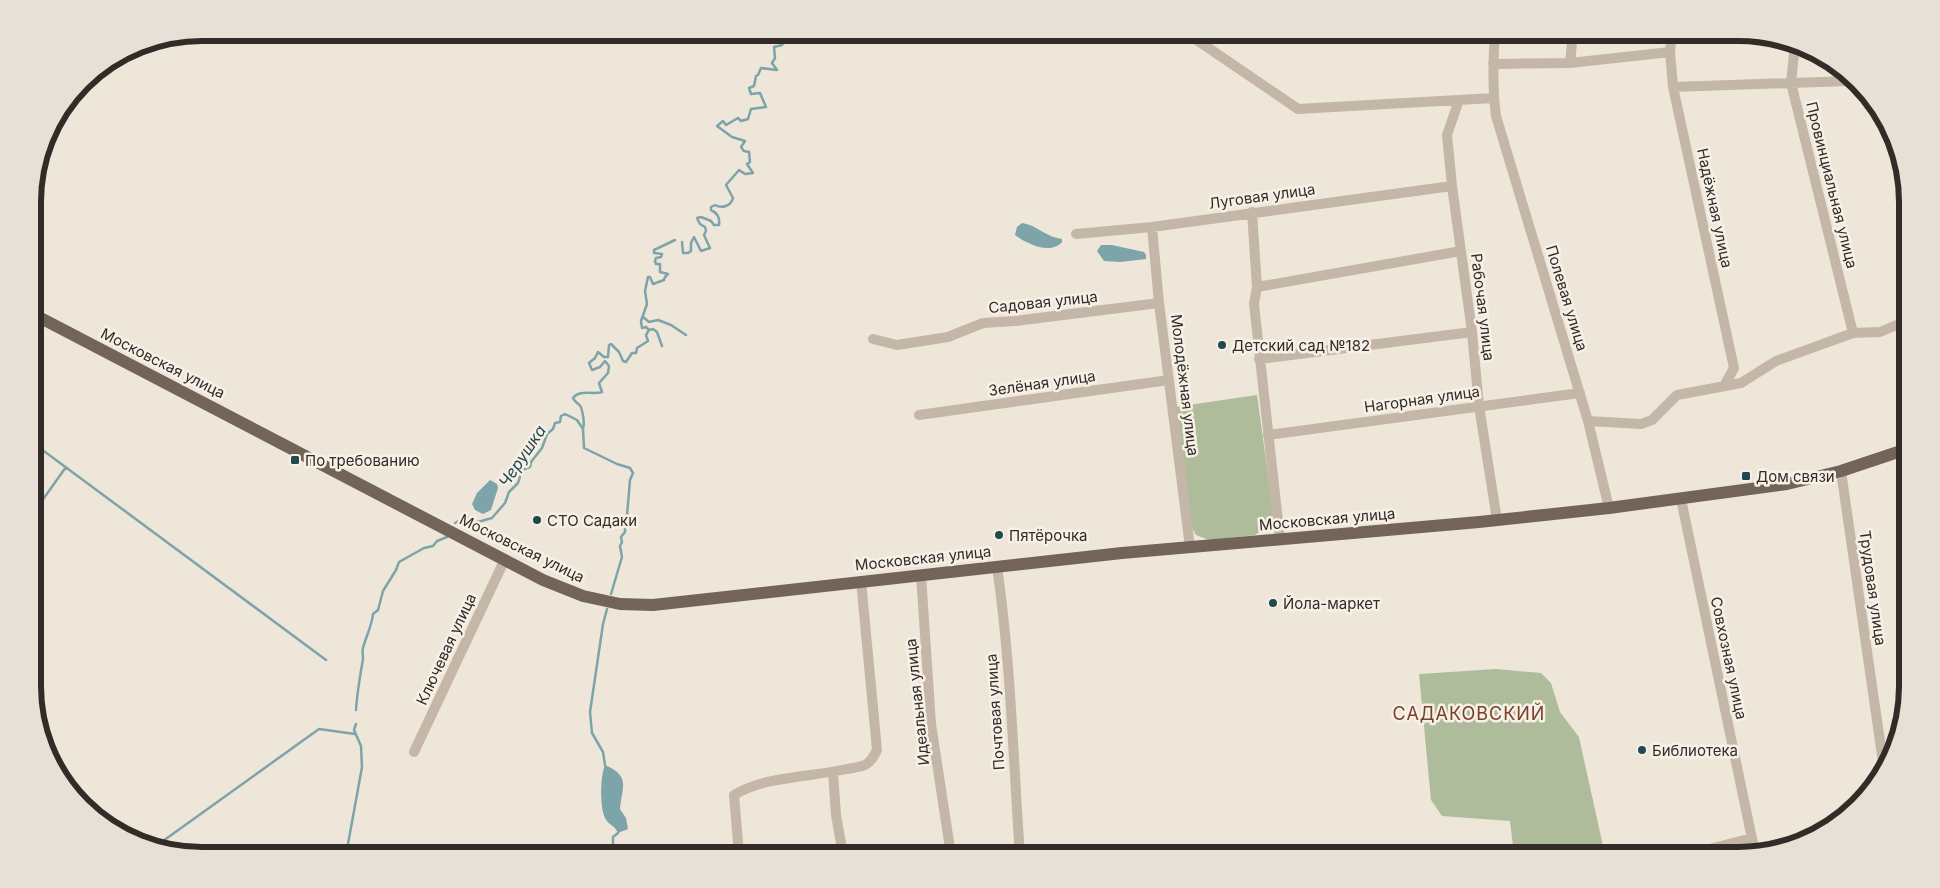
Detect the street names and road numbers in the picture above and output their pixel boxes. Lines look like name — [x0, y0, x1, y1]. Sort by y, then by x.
street label: Провинциальная улица — [1802, 100, 1862, 270]
street label: Надёжная улица — [1693, 146, 1737, 270]
street label: Луговая улица — [1208, 179, 1316, 213]
street label: Полевая улица — [1542, 243, 1592, 353]
street label: Рабочая улица — [1467, 252, 1499, 362]
street label: Садовая улица — [987, 287, 1099, 317]
street label: Молодёжная улица — [1167, 313, 1203, 457]
street label: Московская улица — [98, 324, 228, 402]
street label: Зелёная улица — [987, 366, 1097, 400]
street label: Нагорная улица — [1363, 381, 1481, 417]
street label: Московская улица — [1258, 504, 1396, 534]
street label: Московская улица — [456, 510, 588, 586]
street label: Трудовая улица — [1856, 529, 1890, 647]
street label: Московская улица — [854, 541, 992, 575]
street label: Ключевая улица — [412, 590, 480, 708]
street label: Совхозная улица — [1707, 595, 1751, 721]
street label: Идеальная улица — [901, 638, 933, 766]
street label: Почтовая улица — [981, 653, 1009, 771]

